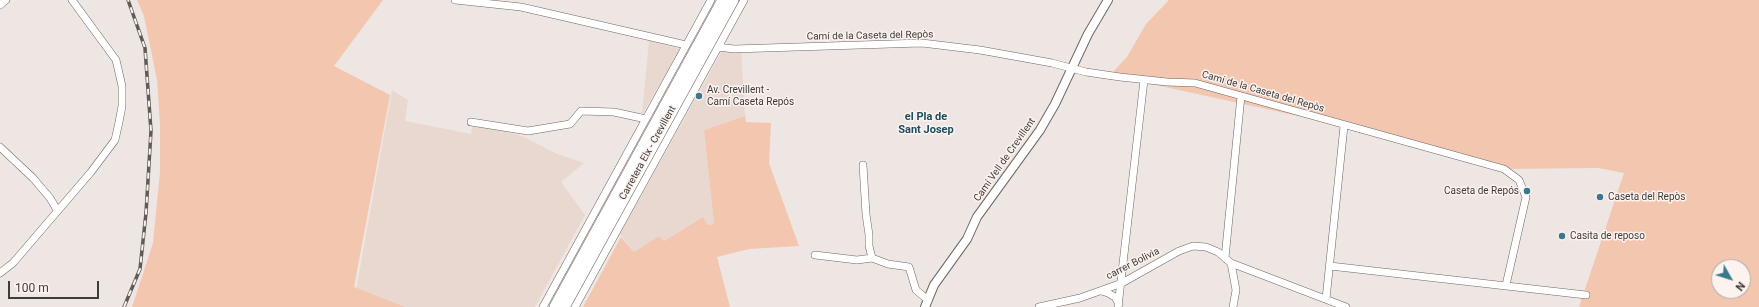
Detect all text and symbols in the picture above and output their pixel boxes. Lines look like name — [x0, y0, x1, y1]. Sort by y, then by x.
street label: Camí de la Caseta del Repòs — [806, 29, 934, 43]
street label: Camí de la Caseta del Repòs — [1200, 69, 1326, 115]
place label: Av. Crevillent - Camí Caseta Repós — [707, 84, 794, 108]
marker: Av. Crevillent - Camí Caseta Repós — [694, 91, 704, 101]
street label: Carretera Elx - Crevillent — [617, 104, 679, 202]
district label: el Pla de Sant Josep — [898, 110, 954, 136]
street label: Camí Vell de Crevillent — [972, 116, 1038, 204]
place label: Caseta de Repós — [1444, 185, 1519, 197]
marker: Caseta de Repós — [1522, 186, 1532, 196]
place label: Caseta del Repòs — [1608, 191, 1685, 203]
marker: Caseta del Repòs — [1595, 192, 1605, 202]
place label: Casita de reposo — [1570, 230, 1645, 242]
marker: Casita de reposo — [1557, 231, 1567, 241]
street label: carrer Bolivia — [1104, 245, 1162, 283]
north arrow — [1711, 259, 1751, 299]
scale bar — [10, 273, 101, 299]
text: N — [1732, 279, 1747, 293]
text: 100 m — [15, 281, 49, 295]

